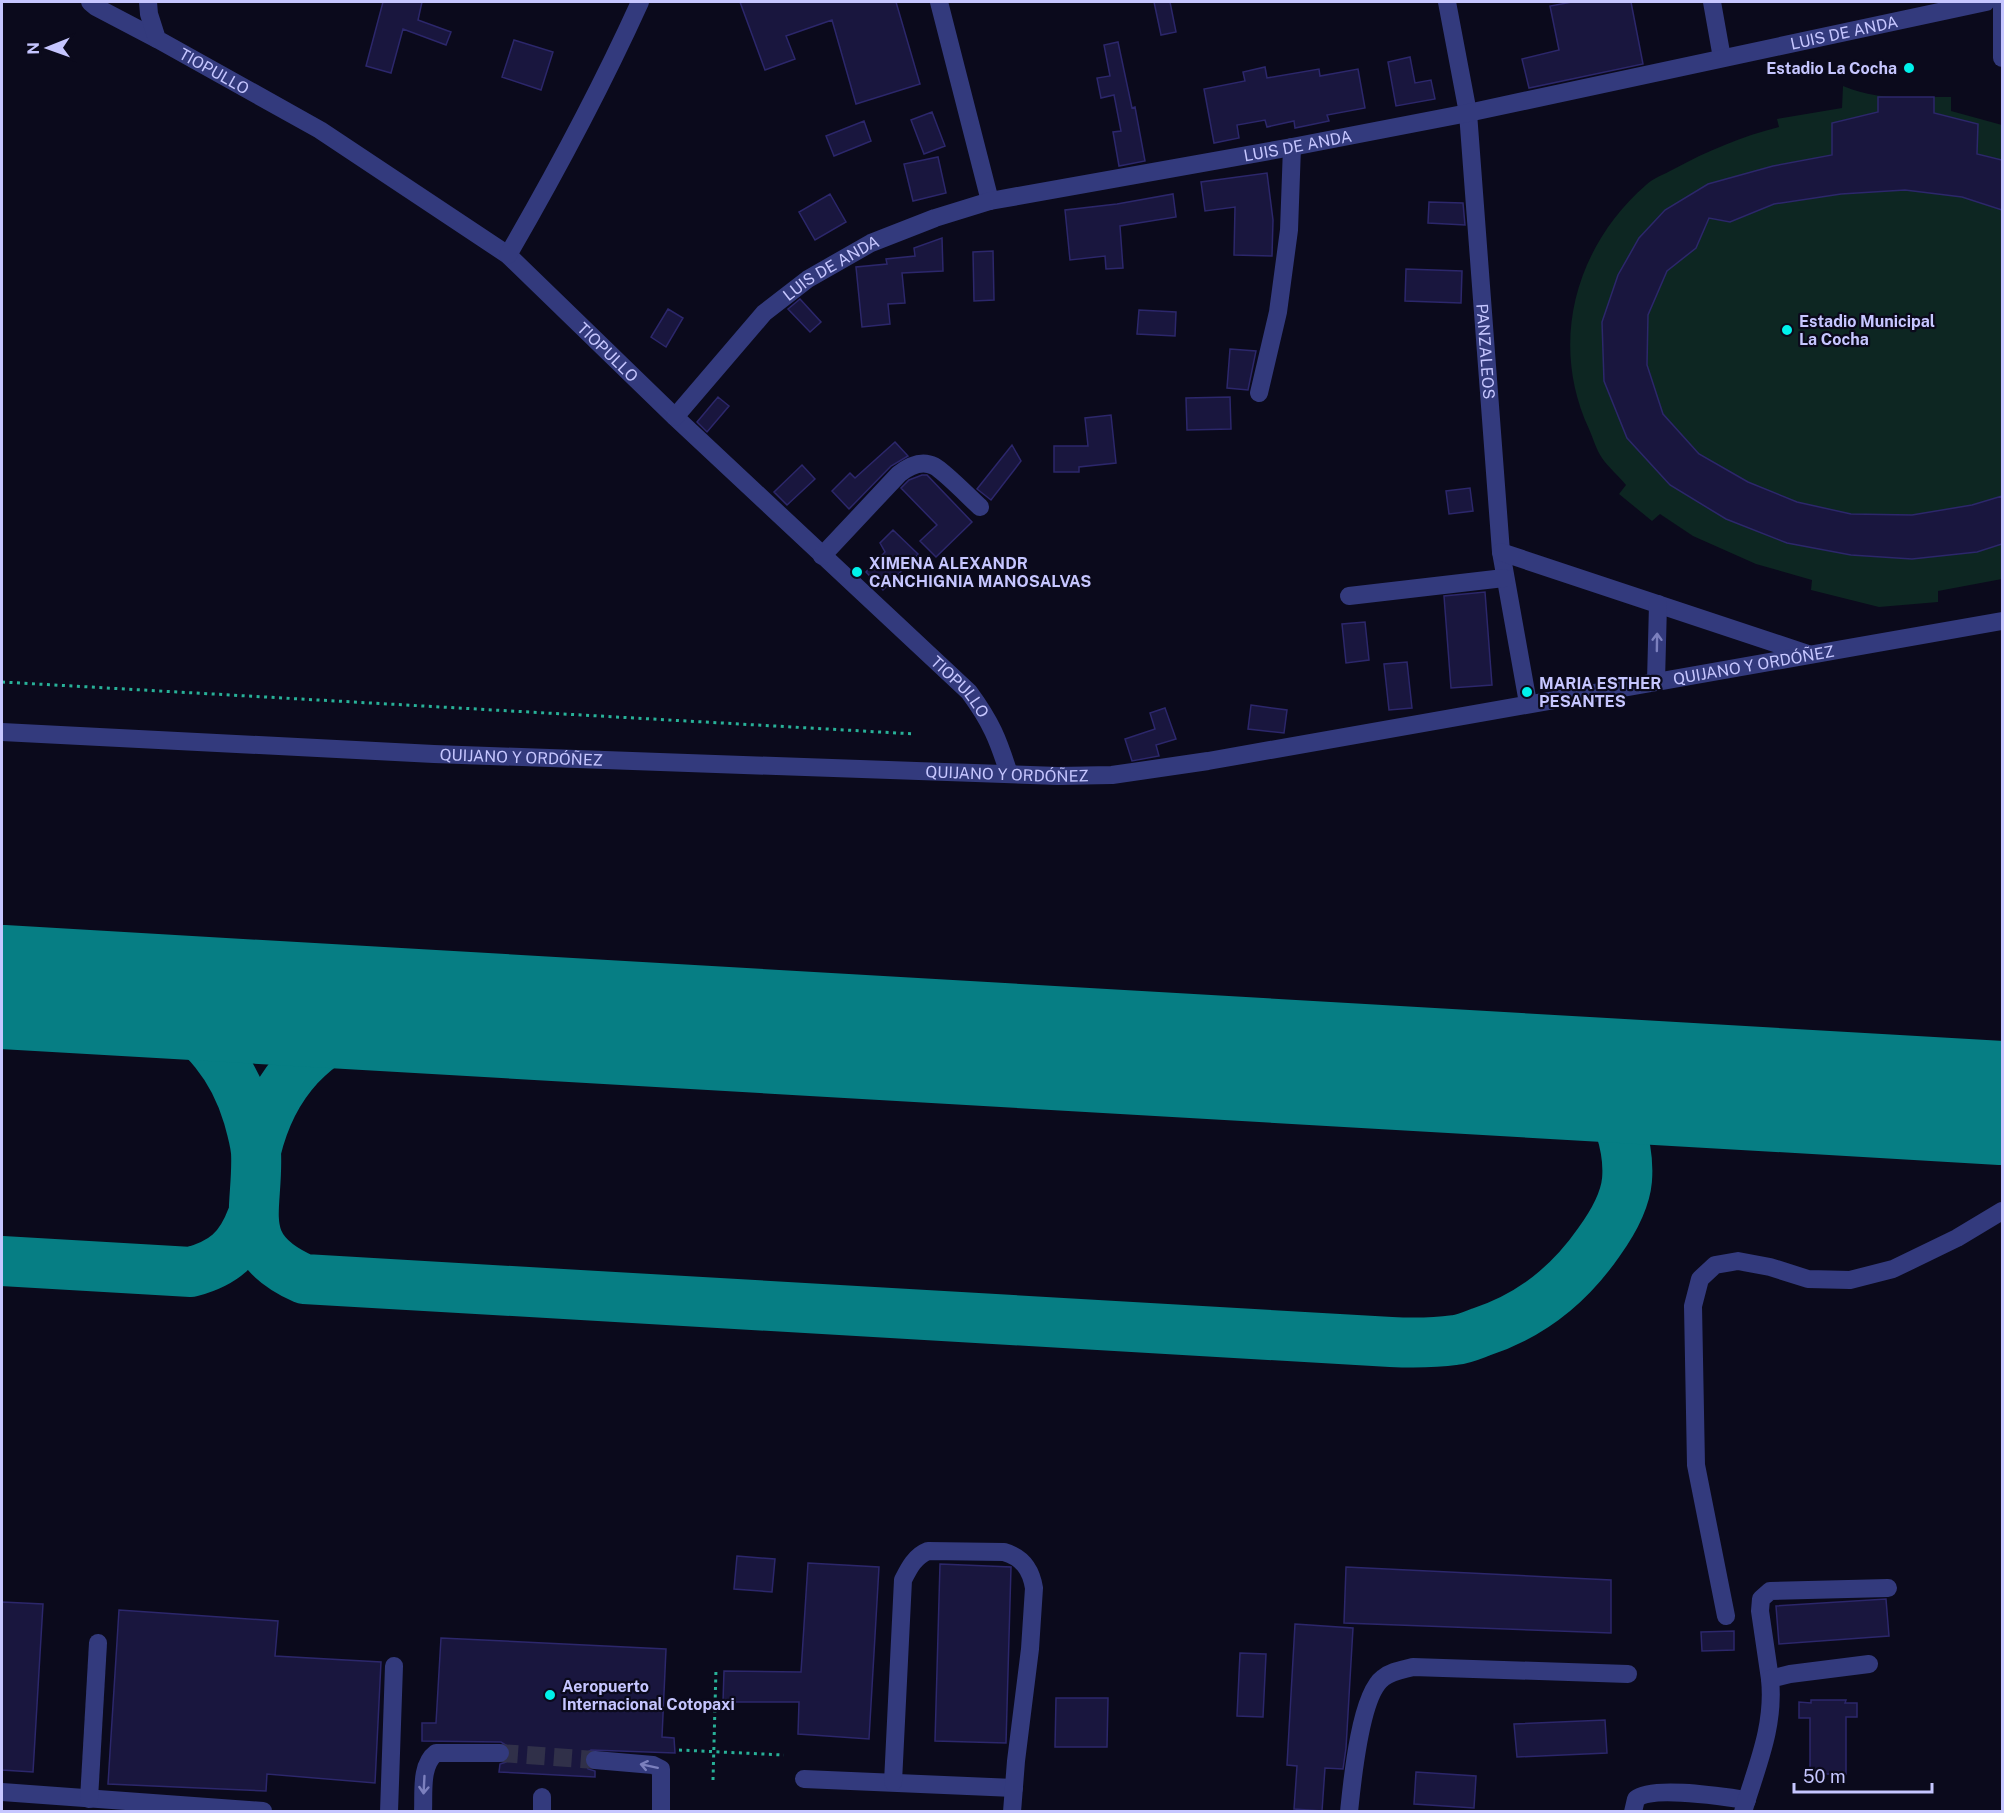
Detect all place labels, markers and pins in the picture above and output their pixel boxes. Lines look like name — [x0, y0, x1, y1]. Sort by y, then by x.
place label: Estadio La Cocha — [1766, 59, 1897, 78]
marker: Estadio La Cocha — [1902, 61, 1916, 75]
place label: Estadio Municipal La Cocha — [1799, 312, 1935, 349]
marker: Estadio Municipal La Cocha — [1780, 323, 1794, 337]
place label: XIMENA ALEXANDR CANCHIGNIA MANOSALVAS — [869, 554, 1091, 591]
marker: XIMENA ALEXANDR CANCHIGNIA MANOSALVAS — [850, 565, 864, 579]
place label: MARIA ESTHER PESANTES — [1539, 674, 1661, 711]
marker: MARIA ESTHER PESANTES — [1520, 685, 1534, 699]
place label: Aeropuerto Internacional Cotopaxi — [562, 1677, 735, 1714]
marker: Aeropuerto Internacional Cotopaxi — [543, 1688, 557, 1702]

